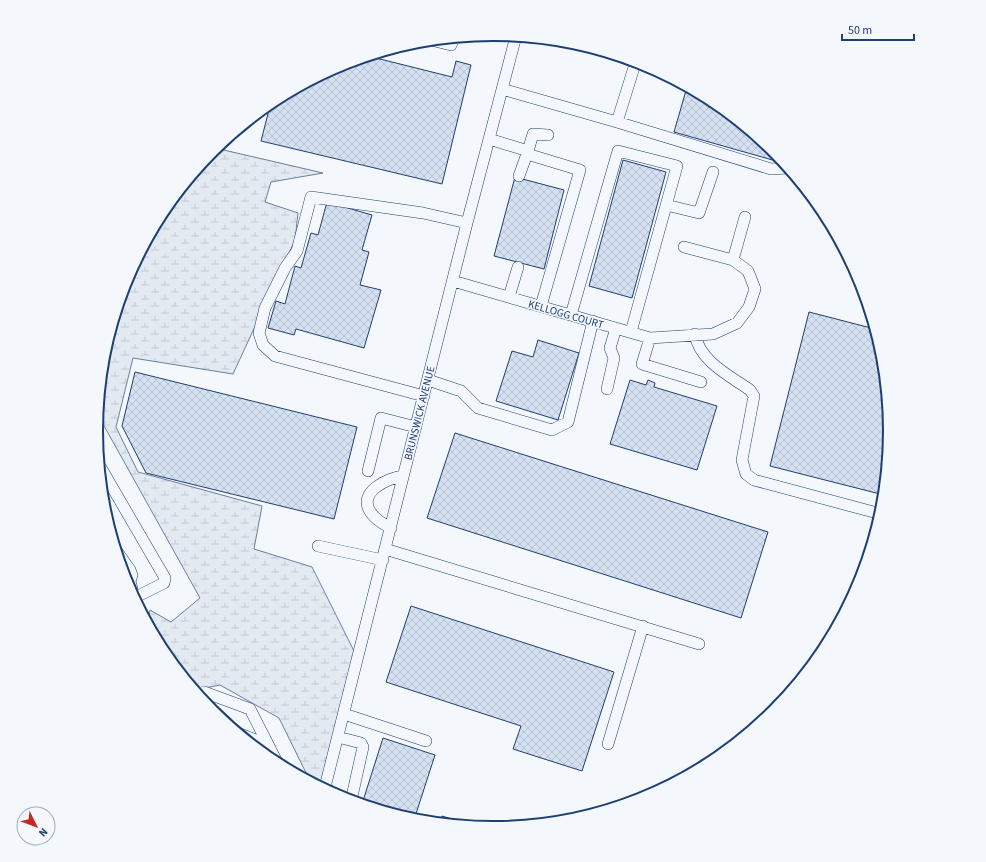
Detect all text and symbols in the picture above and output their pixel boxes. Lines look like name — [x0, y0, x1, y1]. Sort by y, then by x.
scale bar — [842, 16, 914, 42]
text: 50 m — [848, 22, 872, 39]
street label: KELLOGG COURT — [526, 297, 606, 332]
street label: BRUNSWICK AVENUE — [401, 364, 438, 462]
north arrow — [16, 806, 56, 846]
text: N — [35, 825, 51, 840]

